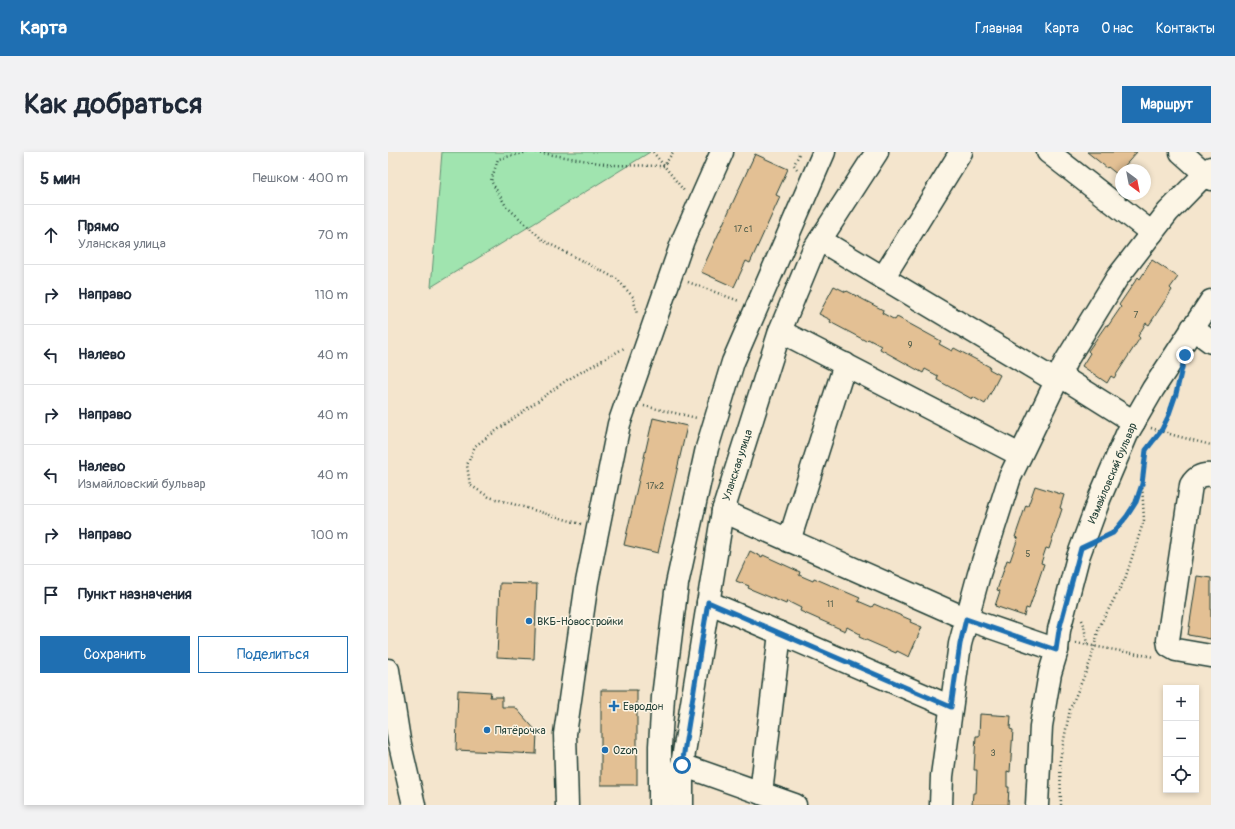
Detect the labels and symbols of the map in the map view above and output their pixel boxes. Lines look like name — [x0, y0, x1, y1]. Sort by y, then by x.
north arrow — [1115, 164, 1151, 200]
house number: 17 с1 — [734, 224, 752, 235]
house number: 7 — [1134, 310, 1139, 321]
house number: 9 — [908, 340, 913, 351]
route end — [1176, 346, 1194, 364]
street label: Измайловский бульвар — [1085, 421, 1140, 525]
street label: Уланская улица — [720, 428, 755, 503]
house number: 17к2 — [646, 481, 664, 492]
house number: 5 — [1026, 549, 1031, 560]
house number: 11 — [826, 599, 834, 610]
place label: ВКБ-Новостройки — [537, 615, 623, 628]
marker: ВКБ-Новостройки — [524, 616, 534, 626]
marker: Евродон — [608, 700, 620, 712]
place label: Евродон — [623, 700, 663, 713]
place label: Пятёрочка — [495, 724, 546, 737]
marker: Пятёрочка — [482, 725, 492, 735]
place label: Ozon — [613, 744, 638, 757]
marker: Ozon — [600, 745, 610, 755]
house number: 3 — [990, 748, 996, 759]
route start — [673, 756, 691, 774]

